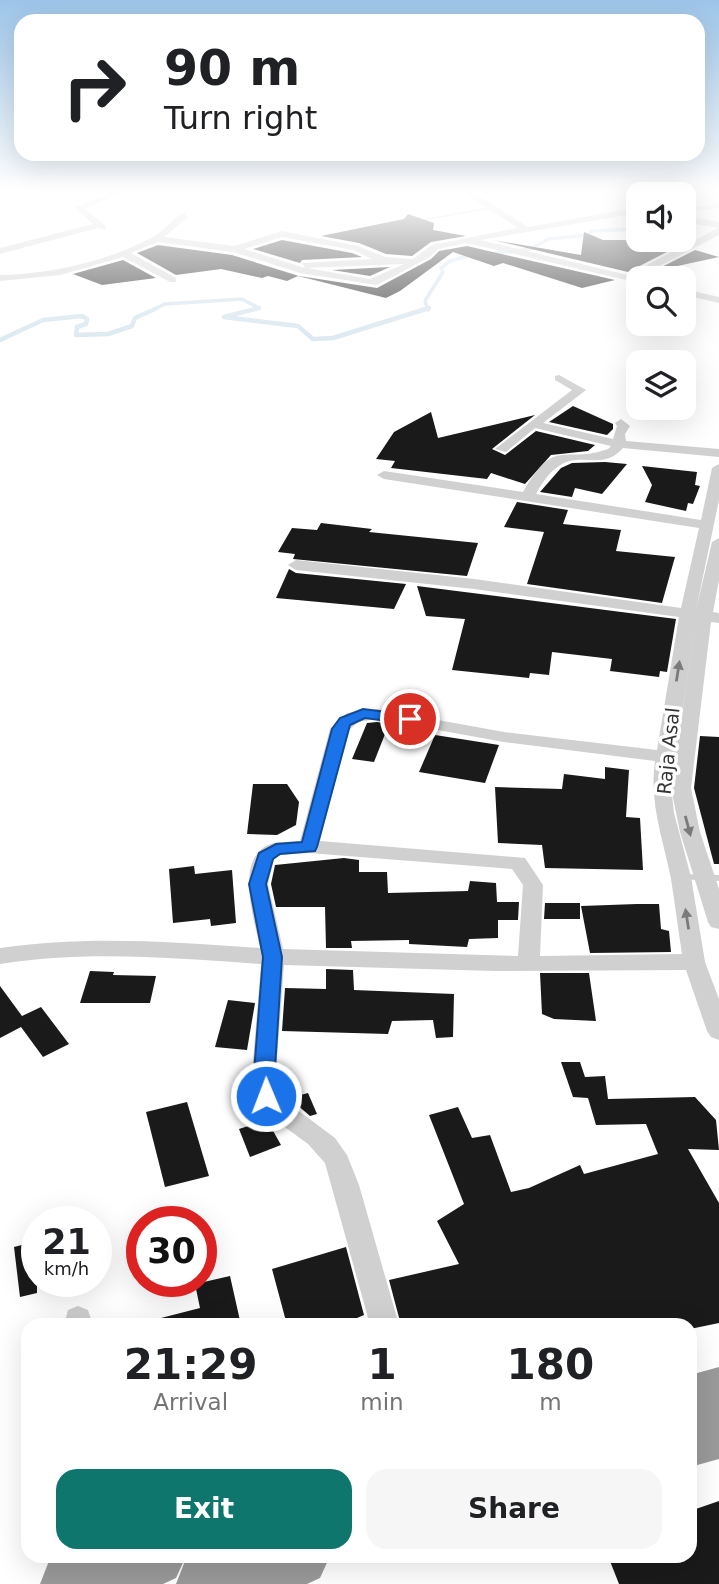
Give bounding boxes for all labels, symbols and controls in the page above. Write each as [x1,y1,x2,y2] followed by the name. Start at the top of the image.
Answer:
[164,40,300,97] text: 90 m
[49,42,140,133] icon: right
[164,99,317,137] text: Turn right
[626,182,696,420] map controls
[626,182,696,252] button: sound
[626,266,696,336] button: search
[626,350,696,420] button: layers
[673,660,684,682] one-way arrow
[380,689,440,749] pin
[391,700,429,738] icon: arrive
[653,706,683,796] street label: Raja Asal
[684,816,694,837] one-way arrow
[682,908,693,930] one-way arrow
[229,1059,303,1133] position arrow
[126,1206,217,1297] speed limit sign: 30
[42,1222,91,1262] text: 21
[44,1258,89,1279] text: km/h
[124,1340,258,1389] text: 21:29
[367,1340,397,1389] text: 1
[507,1340,594,1389] text: 180
[153,1389,228,1415] text: Arrival
[360,1389,404,1415] text: min
[539,1389,562,1415] text: m
[56,1469,352,1549] button: Exit
[366,1469,662,1549] button: Share

